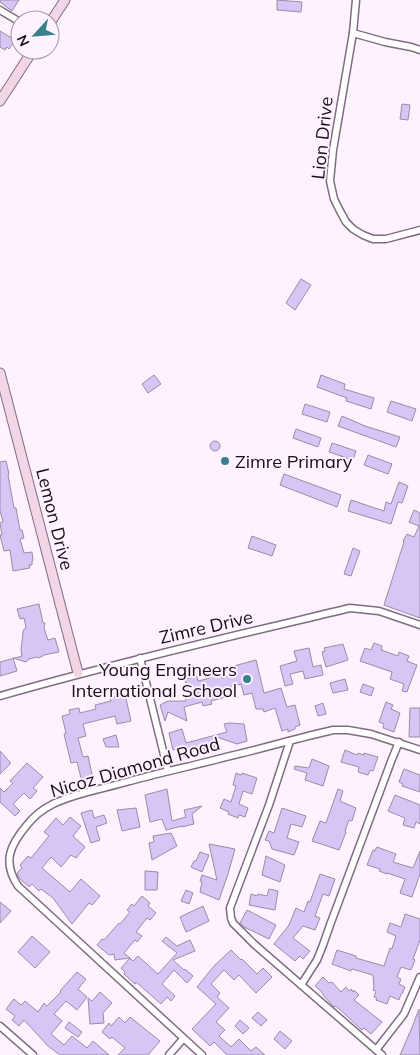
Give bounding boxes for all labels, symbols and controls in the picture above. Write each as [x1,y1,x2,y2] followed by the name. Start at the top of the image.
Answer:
[10,10,60,60] north arrow
[13,32,34,49] text: N
[306,95,338,181] street label: Lion Drive
[235,450,353,473] place label: Zimre Primary
[219,455,231,467] marker: Zimre Primary
[31,466,79,572] street label: Lemon Drive
[157,605,255,649] street label: Zimre Drive
[71,658,237,702] place label: Young Engineers International School
[241,673,253,685] marker: Young Engineers International School
[48,732,222,802] street label: Nicoz Diamond Road

